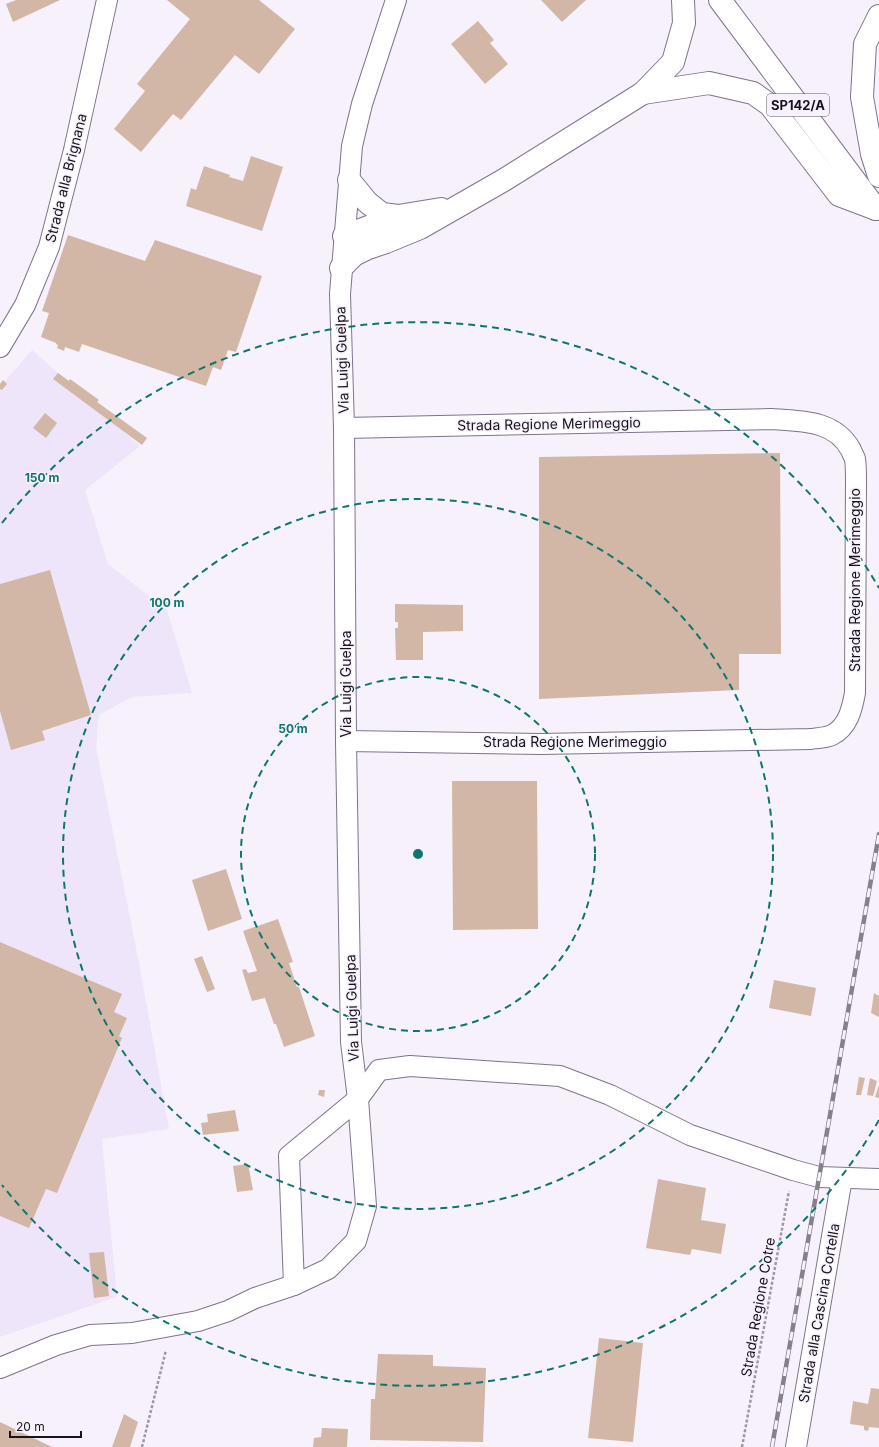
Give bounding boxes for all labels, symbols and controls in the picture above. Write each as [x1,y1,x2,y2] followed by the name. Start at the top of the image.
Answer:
[767,94,829,116] road number: SP142/A
[41,112,90,244] street label: Strada alla Brignana
[331,306,352,414] street label: Via Luigi Guelpa
[457,413,641,434] street label: Strada Regione Merimeggio
[25,470,59,485] text: 150 m
[846,488,863,672] street label: Strada Regione Merimeggio
[149,595,185,610] text: 100 m
[337,630,354,738] street label: Via Luigi Guelpa
[278,721,308,736] text: 50 m
[483,733,667,750] street label: Strada Regione Merimeggio
[411,847,425,861] centre of rings
[341,954,362,1062] street label: Via Luigi Guelpa
[794,1222,843,1404] street label: Strada alla Cascina Cortella
[737,1236,778,1378] street label: Strada Regione Cotre
[10,1413,81,1439] scale bar
[16,1419,45,1434] text: 20 m

